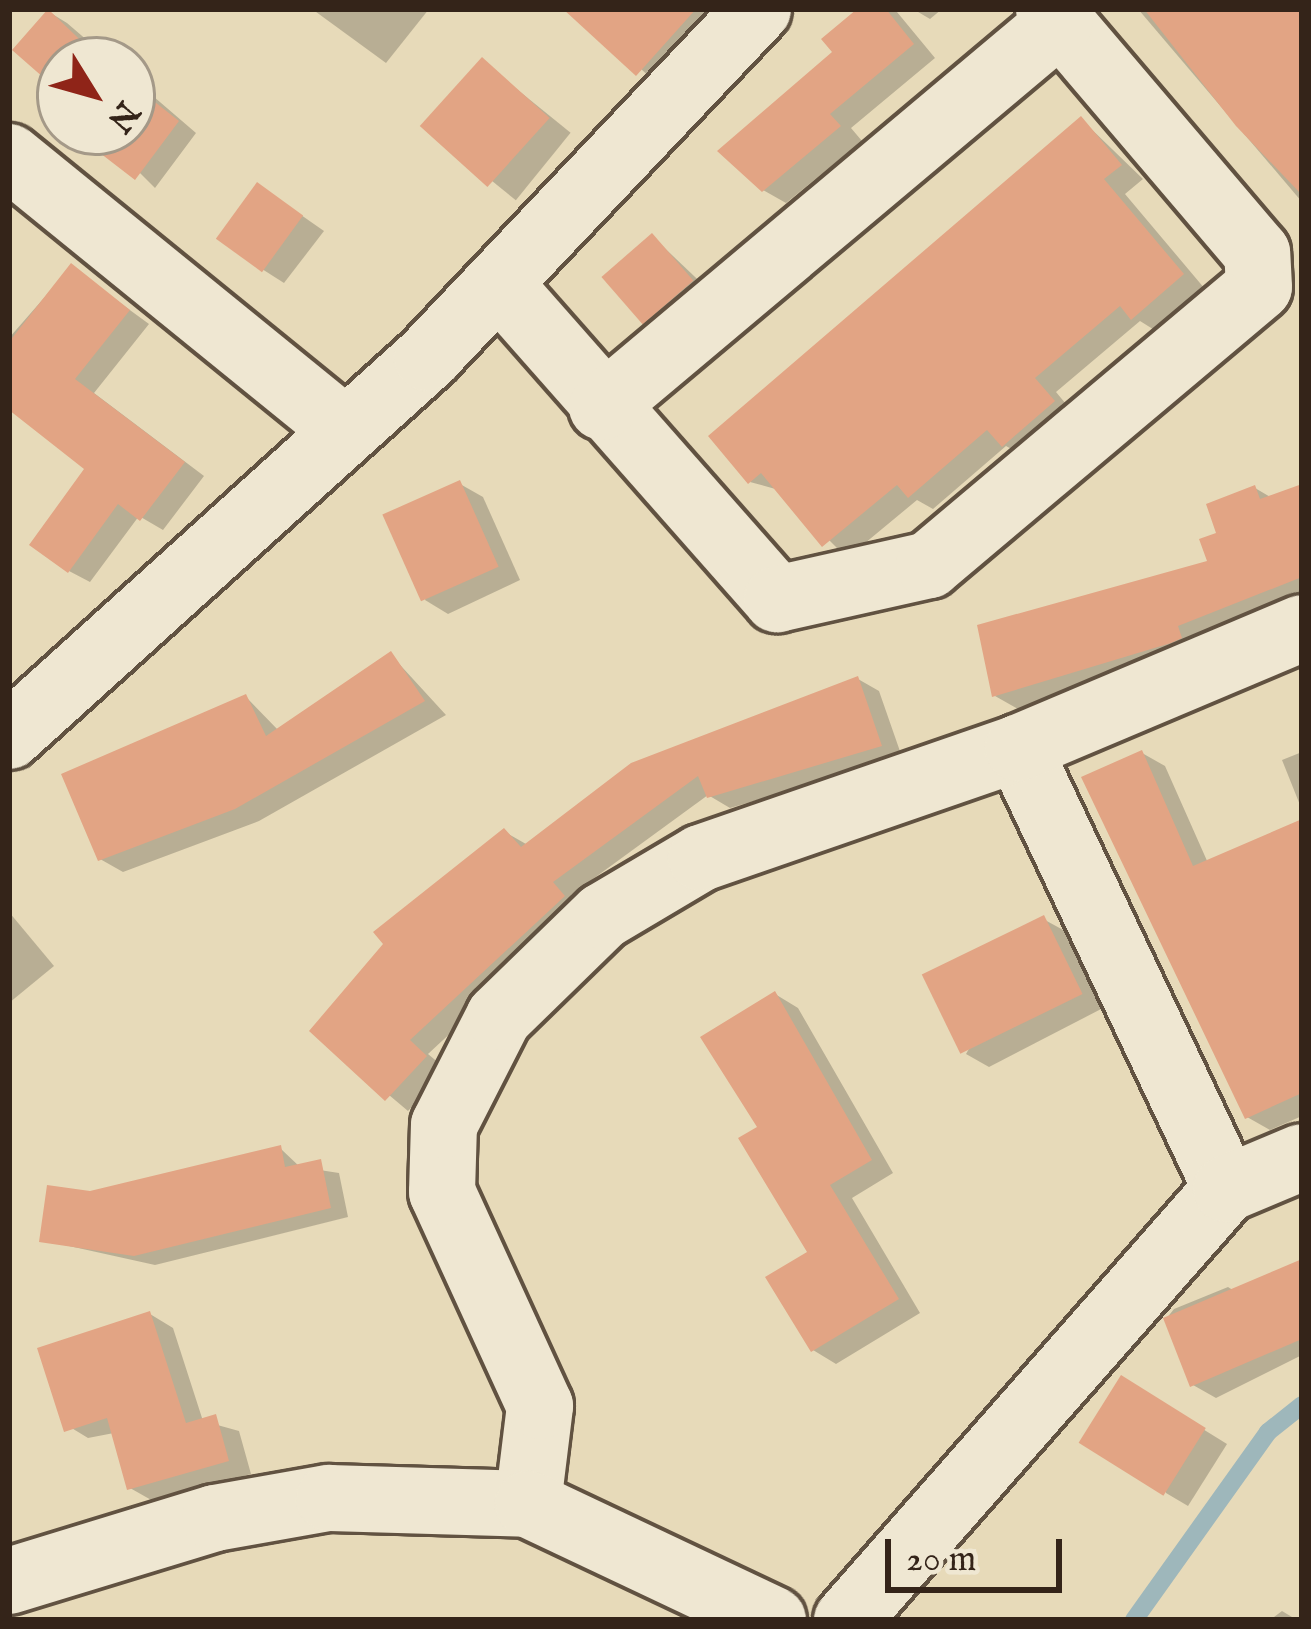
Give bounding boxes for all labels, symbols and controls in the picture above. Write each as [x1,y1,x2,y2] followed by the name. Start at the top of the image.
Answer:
[36,36,156,156] north arrow
[97,92,148,140] text: N
[891,1515,1068,1589] scale bar
[906,1537,976,1583] text: 20 m

